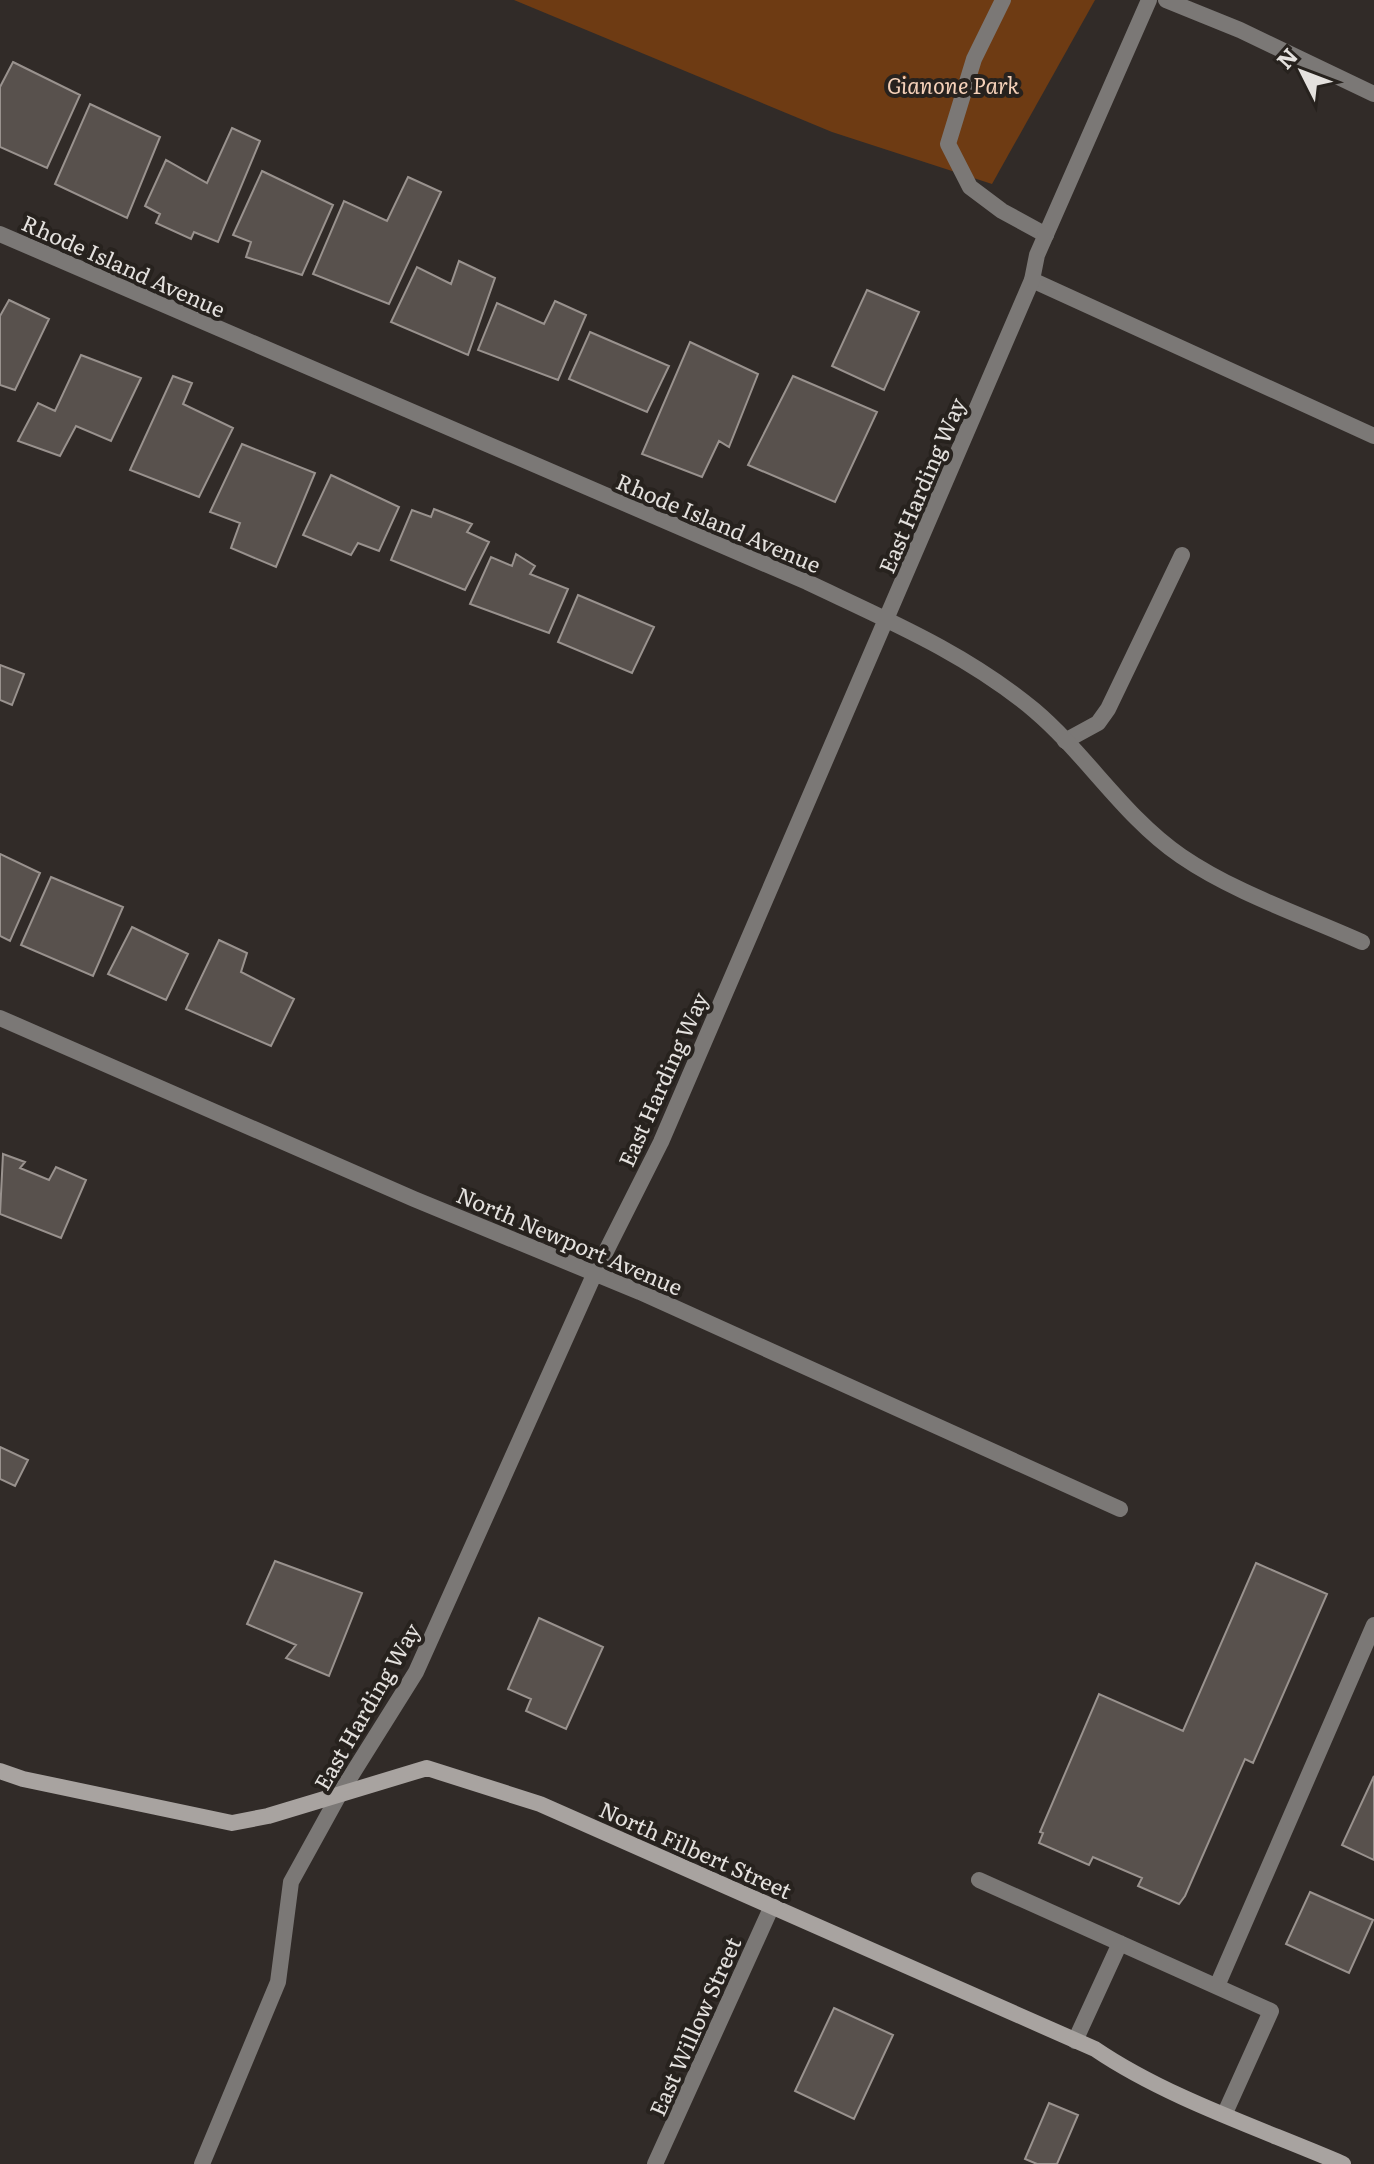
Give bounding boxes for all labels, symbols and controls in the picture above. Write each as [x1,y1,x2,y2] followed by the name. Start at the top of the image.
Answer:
[1262,32,1342,112] north arrow
[1268,40,1304,76] text: N
[887,68,1019,101] park label: Gianone Park
[17,205,231,325] street label: Rhode Island Avenue
[869,392,973,578] street label: East Harding Way
[611,464,827,580] street label: Rhode Island Avenue
[609,986,715,1172] street label: East Harding Way
[452,1177,688,1303] street label: North Newport Avenue
[305,1616,427,1796] street label: East Harding Way
[595,1792,798,1906] street label: North Filbert Street
[640,1931,748,2121] street label: East Willow Street

